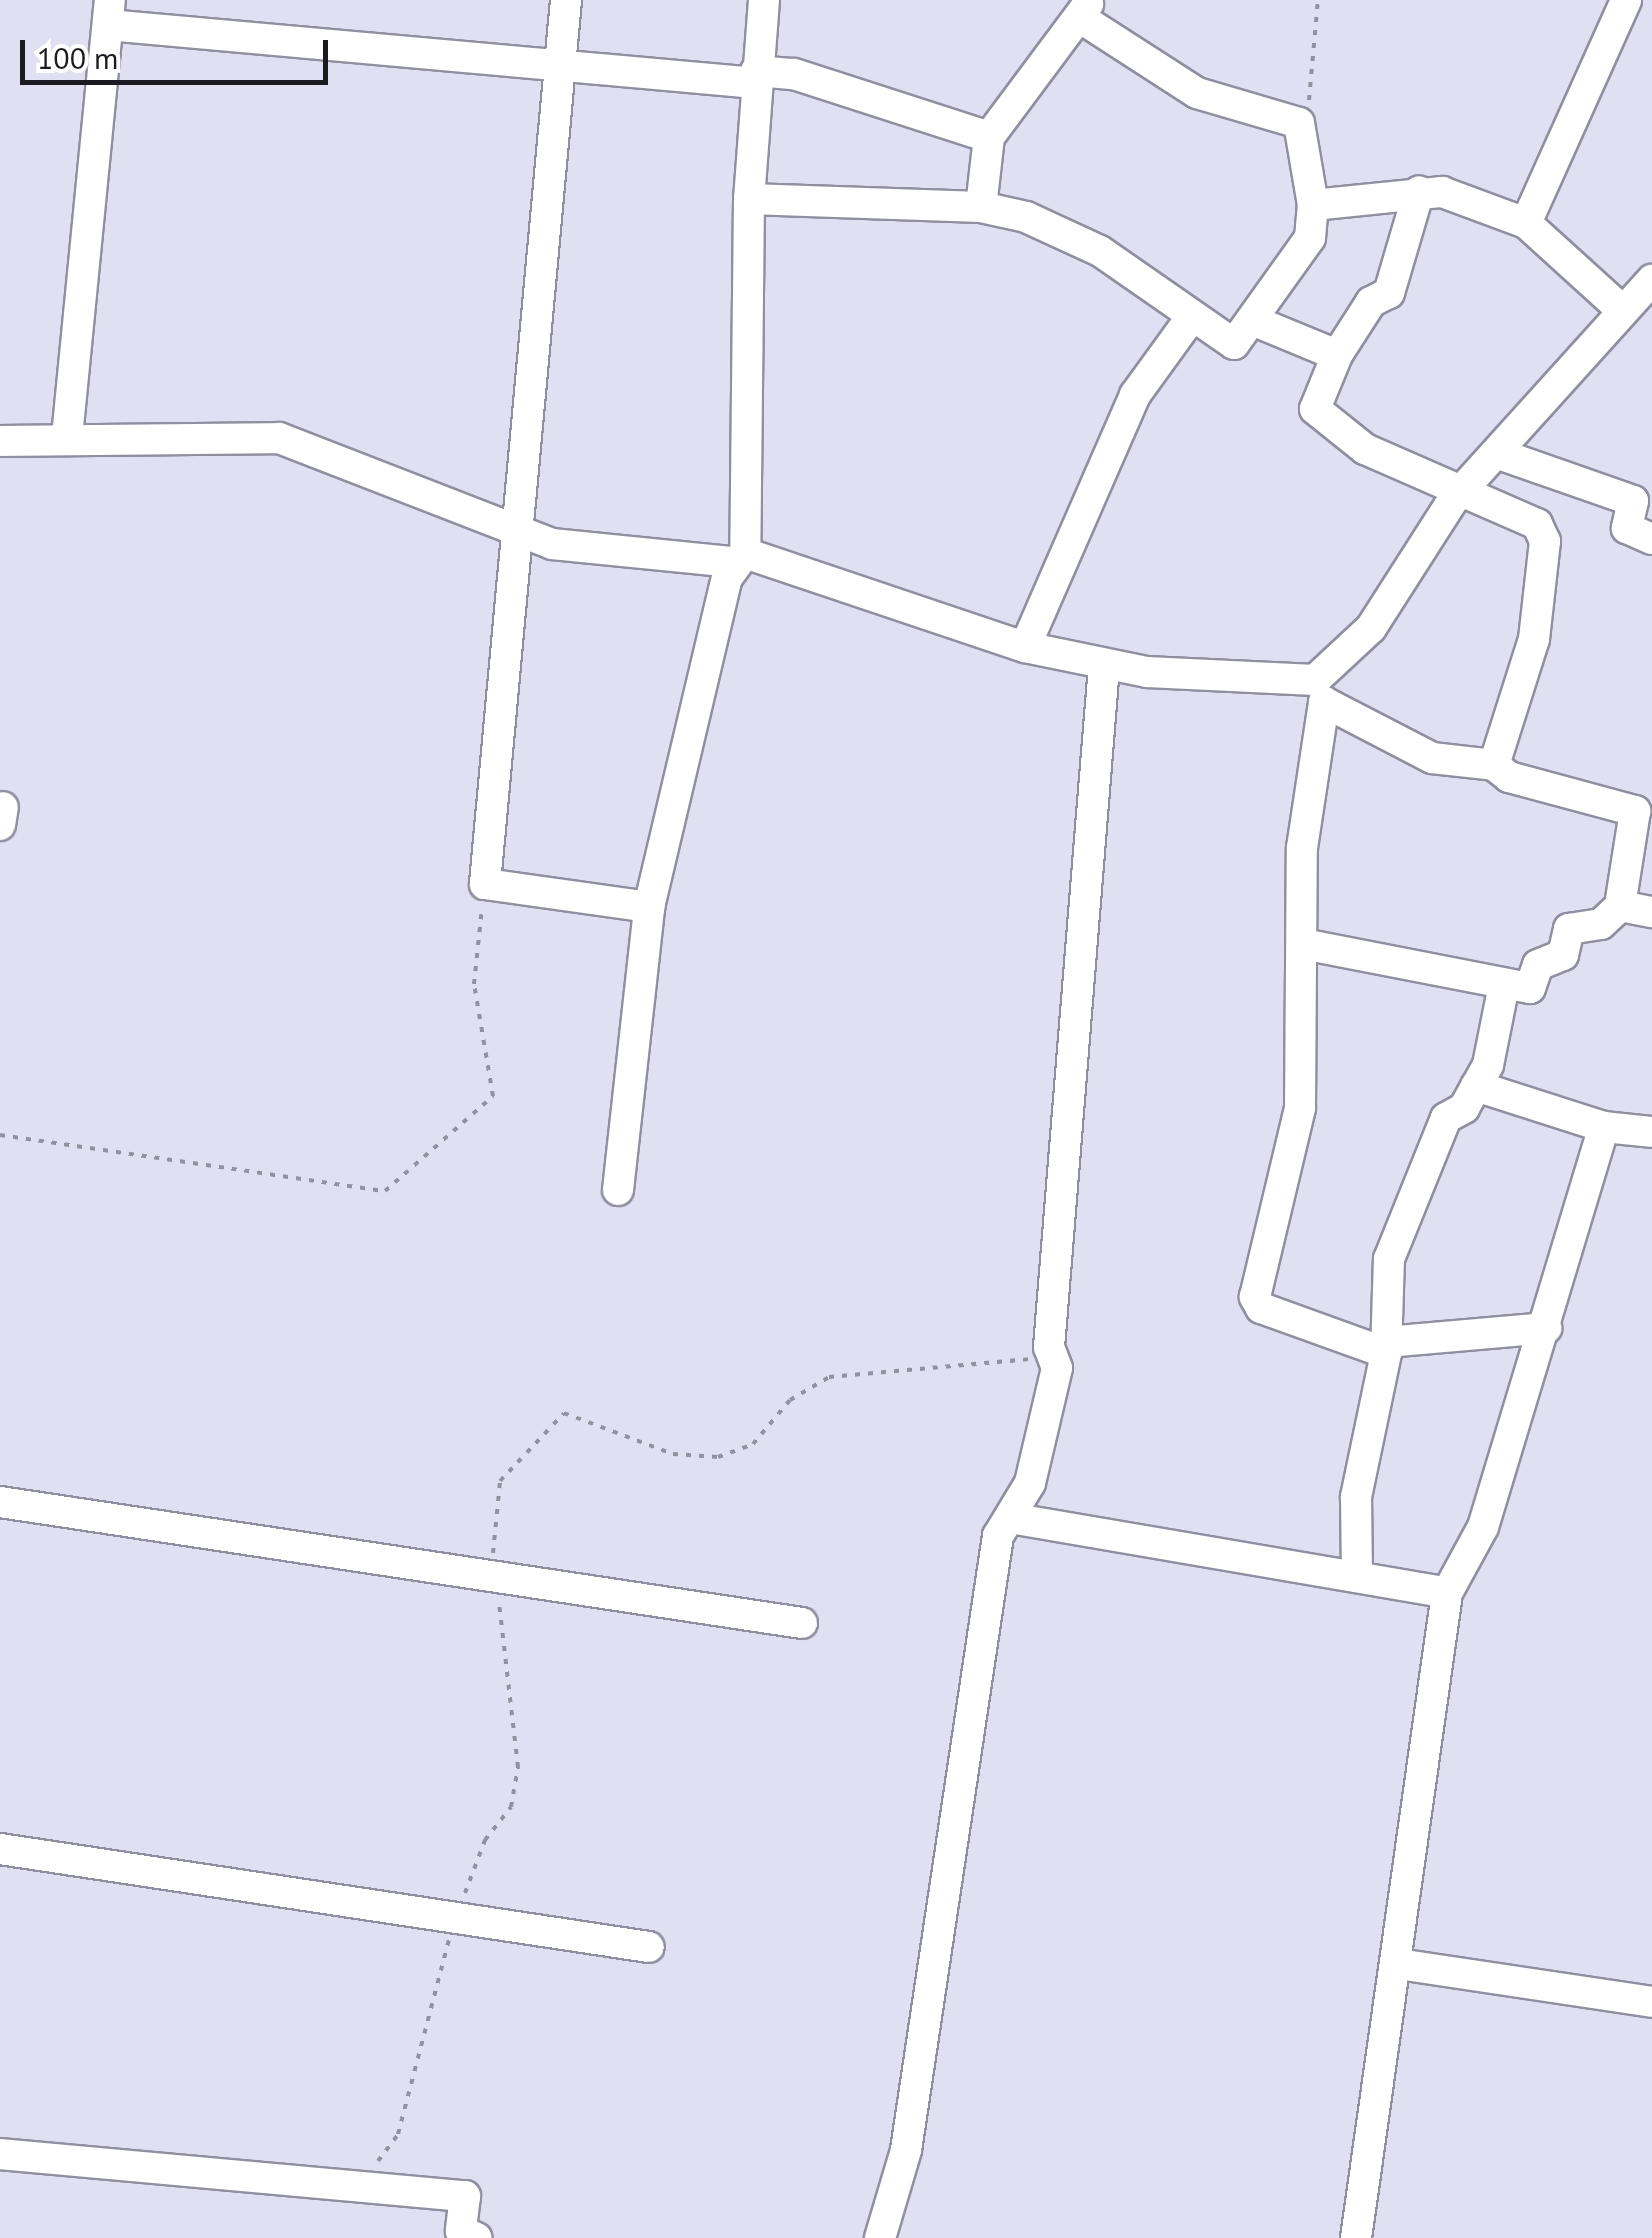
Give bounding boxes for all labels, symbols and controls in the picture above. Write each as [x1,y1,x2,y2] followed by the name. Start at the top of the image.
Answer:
[25,20,332,82] scale bar
[37,38,118,77] text: 100 m

